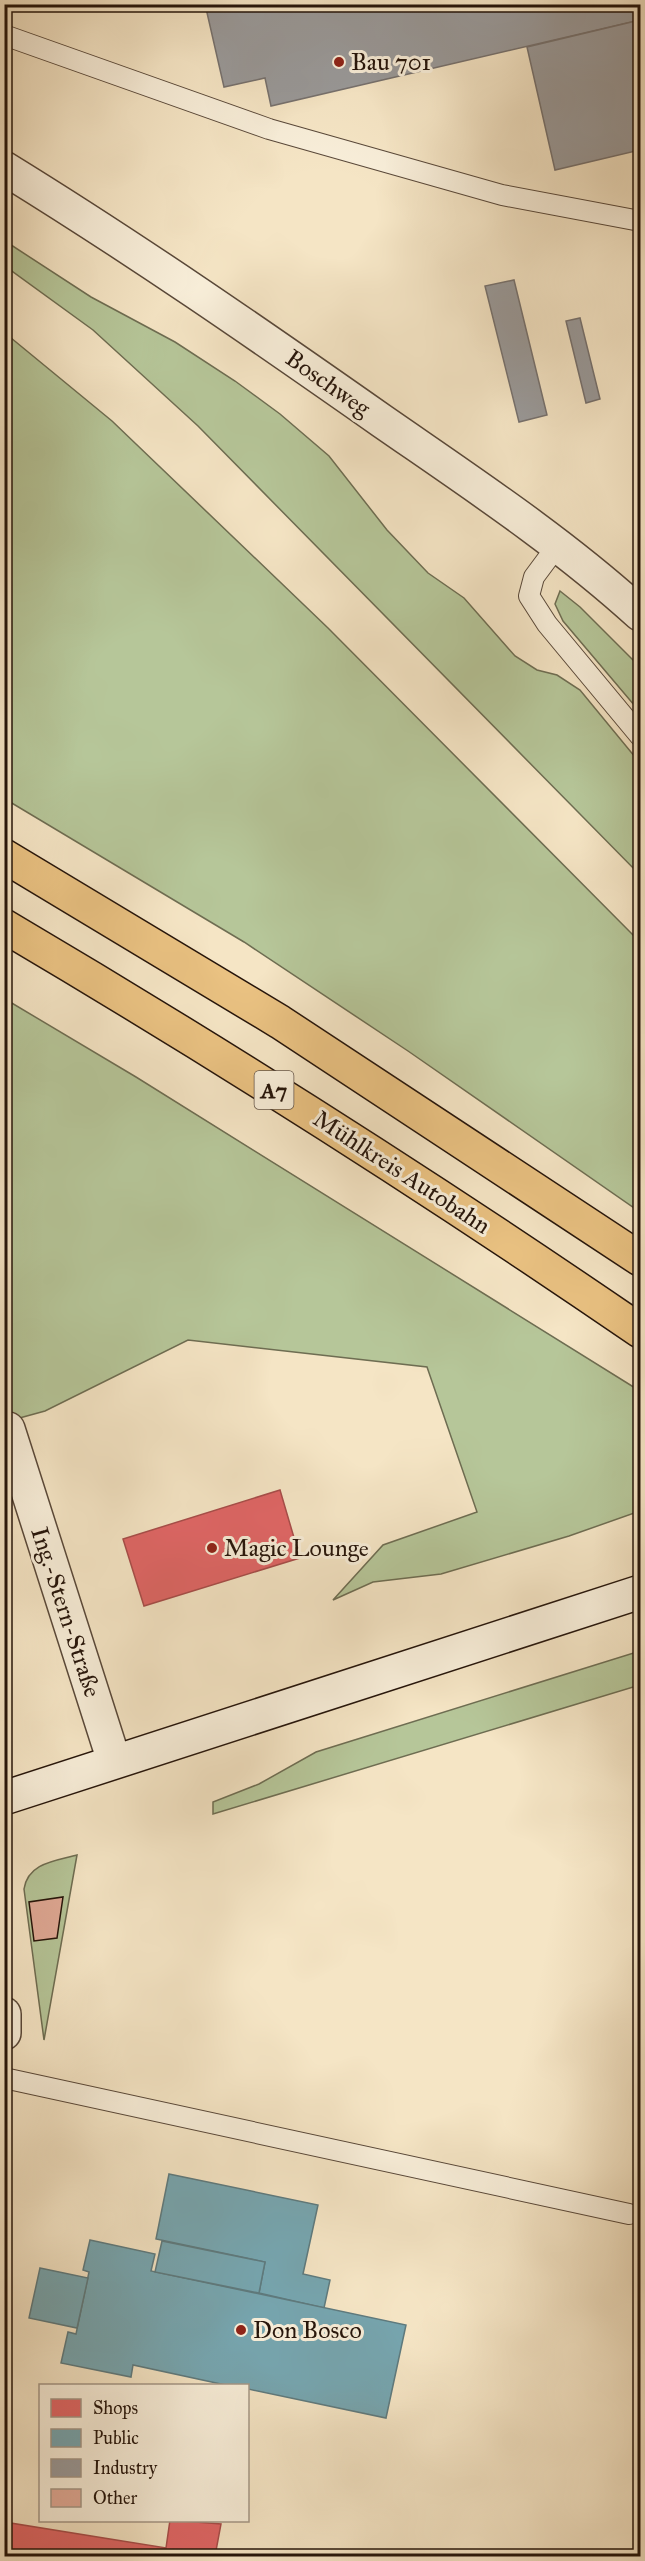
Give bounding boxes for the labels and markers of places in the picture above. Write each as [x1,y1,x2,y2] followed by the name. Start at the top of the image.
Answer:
[351,47,431,77] place label: Bau 701
[332,55,346,69] marker: Bau 701
[224,1533,369,1563] place label: Magic Lounge
[205,1541,219,1555] marker: Magic Lounge
[253,2315,362,2345] place label: Don Bosco
[234,2323,248,2337] marker: Don Bosco

